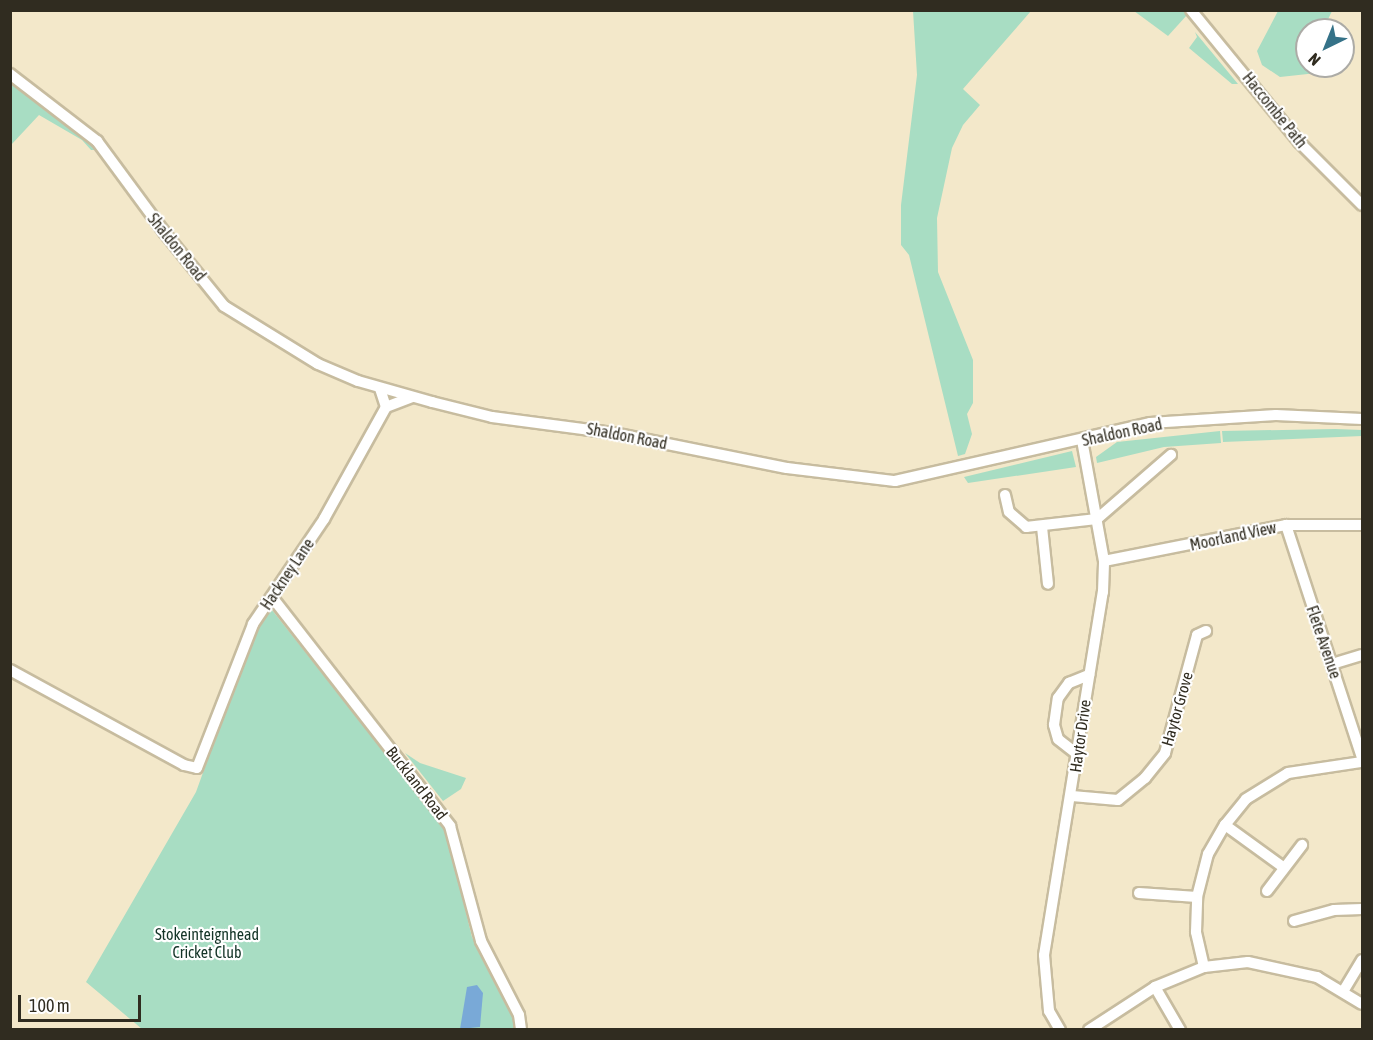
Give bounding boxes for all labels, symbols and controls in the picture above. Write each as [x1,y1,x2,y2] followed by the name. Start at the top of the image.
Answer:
[1295,18,1355,78] north arrow
[1304,50,1324,70] text: N
[1239,68,1311,152] street label: Haccombe Path
[144,209,210,285] street label: Shaldon Road
[1080,414,1164,450] street label: Shaldon Road
[585,419,669,453] street label: Shaldon Road
[1188,517,1278,555] street label: Moorland View
[256,535,318,613] street label: Hackney Lane
[1303,603,1345,681] street label: Flete Avenue
[1157,670,1197,748] street label: Haytor Grove
[1065,698,1095,774] street label: Haytor Drive
[382,742,452,824] street label: Buckland Road
[155,924,259,962] park label: Stokeinteignhead Cricket Club
[21,983,144,1021] scale bar
[29,995,70,1016] text: 100 m

